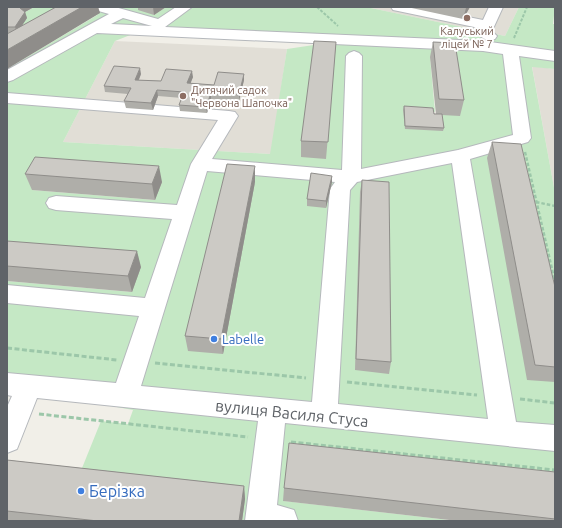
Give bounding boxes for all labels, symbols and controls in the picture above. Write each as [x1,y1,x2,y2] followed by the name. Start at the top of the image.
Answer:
[462,13,472,23] marker: Калуський ліцей № 7
[440,25,494,50] place label: Калуський ліцей № 7
[191,84,292,109] place label: Дитячий садок "Червона Шапочка"
[178,91,188,101] marker: Дитячий садок "Червона Шапочка"
[222,332,264,346] place label: Labelle
[209,334,219,344] marker: Labelle
[215,396,369,430] street label: вулиця Василя Стуса
[89,482,145,500] place label: Берізка
[76,486,86,496] marker: Берізка

